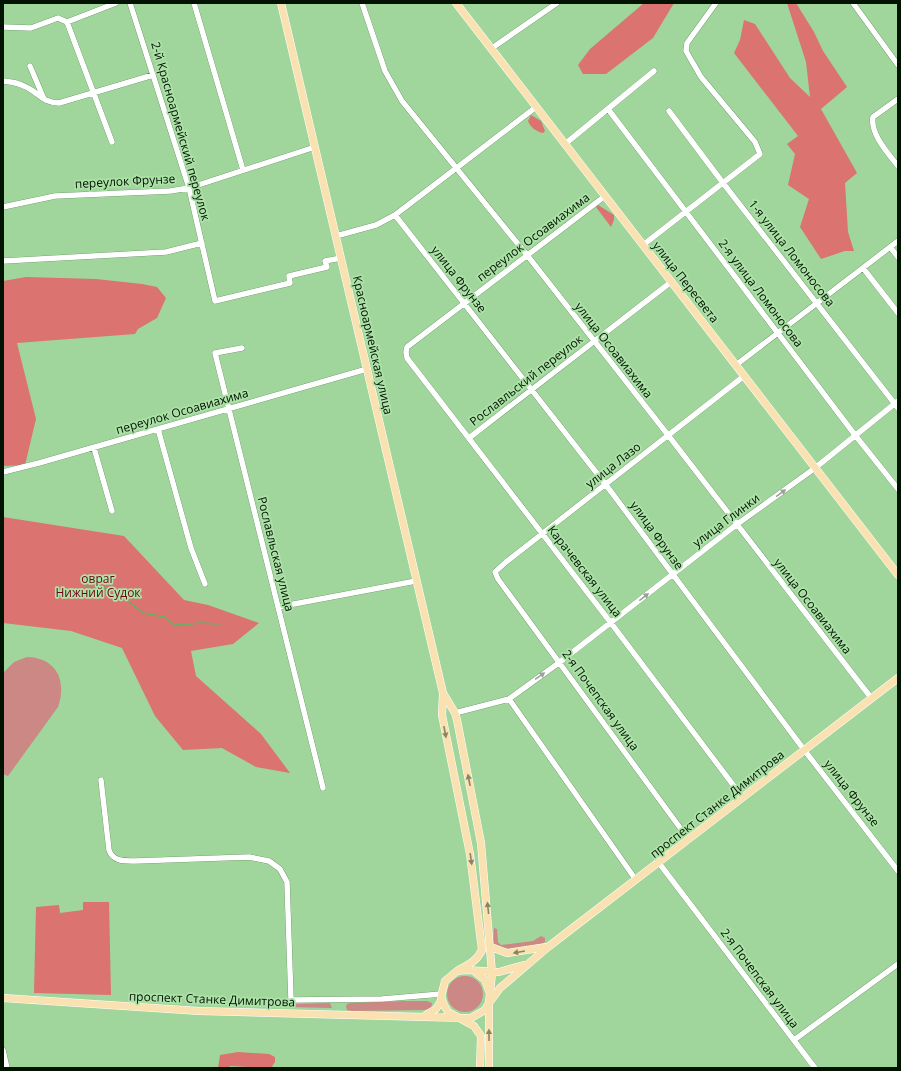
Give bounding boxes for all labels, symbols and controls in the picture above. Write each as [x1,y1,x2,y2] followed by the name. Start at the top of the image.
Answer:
[147,40,215,223] street label: 2-й Красноармейский переулок
[74,170,176,192] street label: переулок Фрунзе
[473,189,593,285] street label: переулок Осоавиахима
[745,196,839,310] street label: 1-я улица Ломоносова
[715,235,807,351] street label: 2-я улица Ломоносова
[649,238,723,326] street label: улица Пересвета
[427,242,491,316] street label: улица Фрунзе
[349,274,397,416] street label: Красноармейская улица
[571,299,657,401] street label: улица Осоавиахима
[466,330,587,430] street label: Рославльский переулок
[114,384,250,438] street label: переулок Осоавиахима
[582,438,644,492] street label: улица Лазо
[689,489,763,551] street label: улица Глинки
[775,489,786,497] one-way arrow
[254,495,298,613] street label: Рославльская улица
[626,497,688,573] street label: улица Фрунзе
[544,522,626,620] street label: Карачевская улица
[770,555,856,657] street label: улица Осоавиахима
[55,570,141,601] park label: овраг Нижний Судок
[638,593,649,601] one-way arrow
[559,646,643,754] street label: 2-я Почепская улица
[535,672,545,680] one-way arrow
[442,726,448,738] one-way arrow
[646,746,788,862] street label: проспект Станке Димитрова
[820,756,884,830] street label: улица Фрунзе
[465,773,471,786] one-way arrow
[468,853,474,865] one-way arrow
[484,902,491,914] one-way arrow
[717,925,803,1031] street label: 2-я Почепская улица
[513,949,525,955] one-way arrow
[129,988,295,1010] street label: проспект Станке Димитрова
[486,1028,492,1041] one-way arrow

